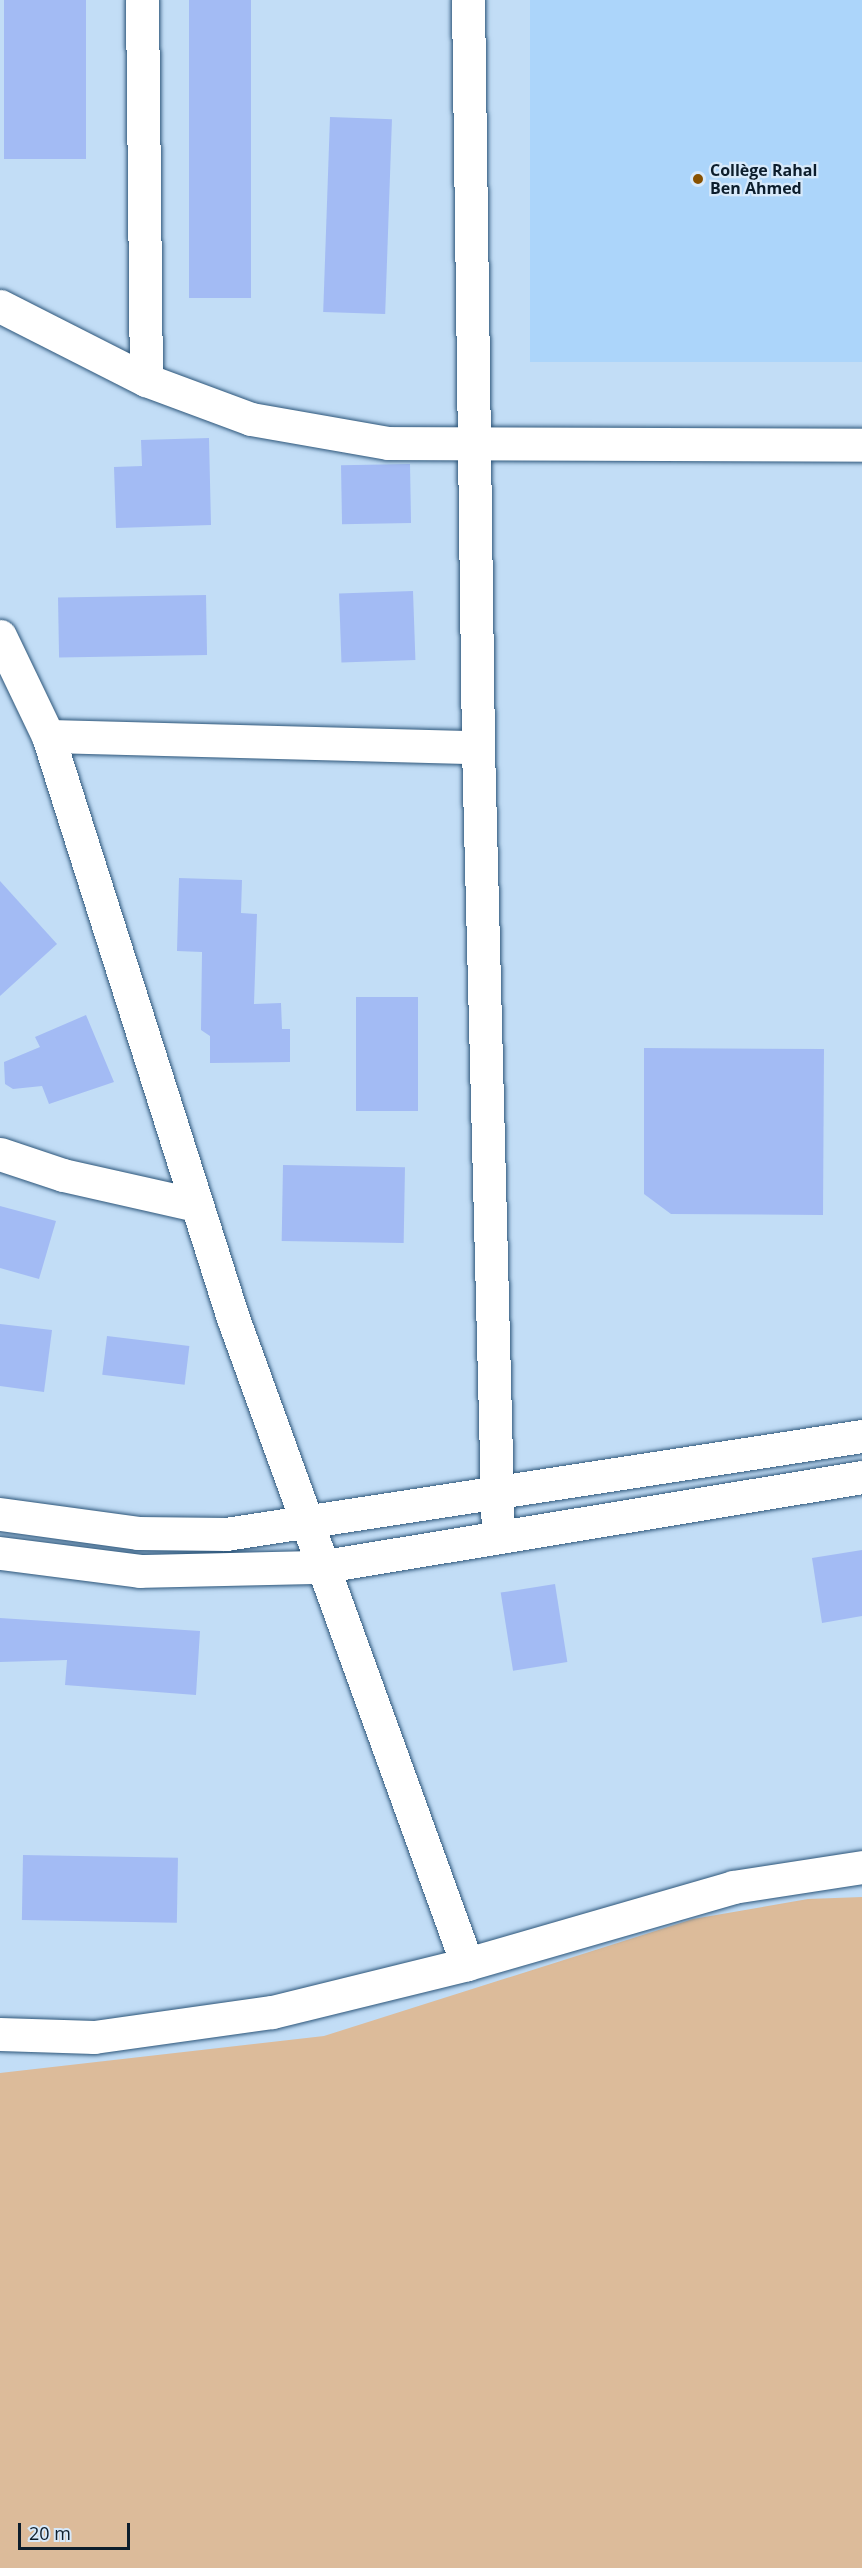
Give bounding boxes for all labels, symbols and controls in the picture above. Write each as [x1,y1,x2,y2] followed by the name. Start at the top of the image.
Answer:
[710,160,817,198] place label: Collège Rahal Ben Ahmed
[691,172,705,186] marker: Collège Rahal Ben Ahmed
[21,2511,134,2549] scale bar
[29,2521,71,2545] text: 20 m

